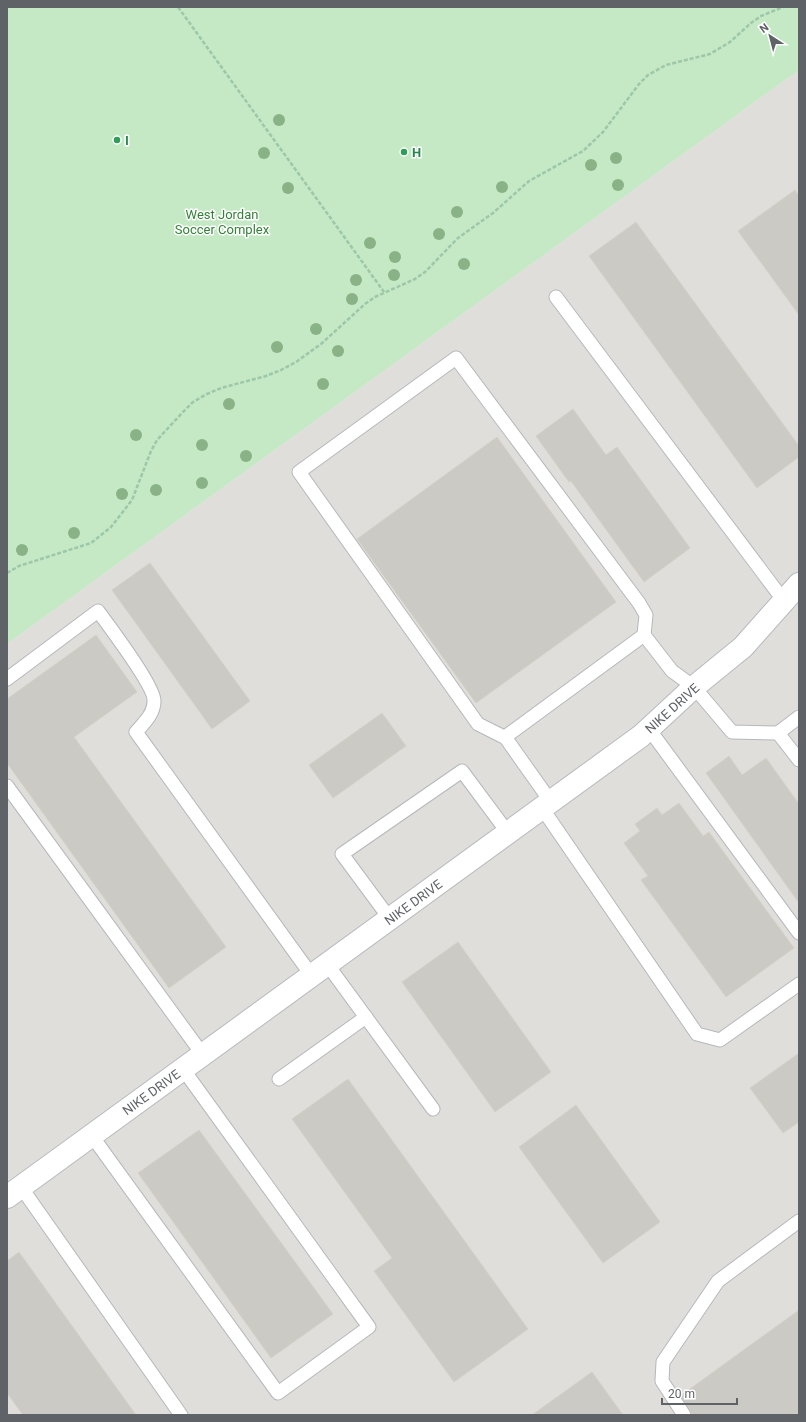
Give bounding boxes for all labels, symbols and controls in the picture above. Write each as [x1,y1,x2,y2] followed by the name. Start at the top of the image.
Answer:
[750,16,790,56] north arrow
[757,21,772,36] text: N
[125,133,129,148] place label: I
[112,135,122,145] marker: I
[412,145,421,160] place label: H
[399,147,409,157] marker: H
[175,207,270,237] park label: West Jordan Soccer Complex
[642,680,702,736] street label: NIKE DRIVE
[382,877,445,928] street label: NIKE DRIVE
[120,1067,183,1118] street label: NIKE DRIVE
[662,1380,737,1406] scale bar
[668,1387,695,1401] text: 20 m

